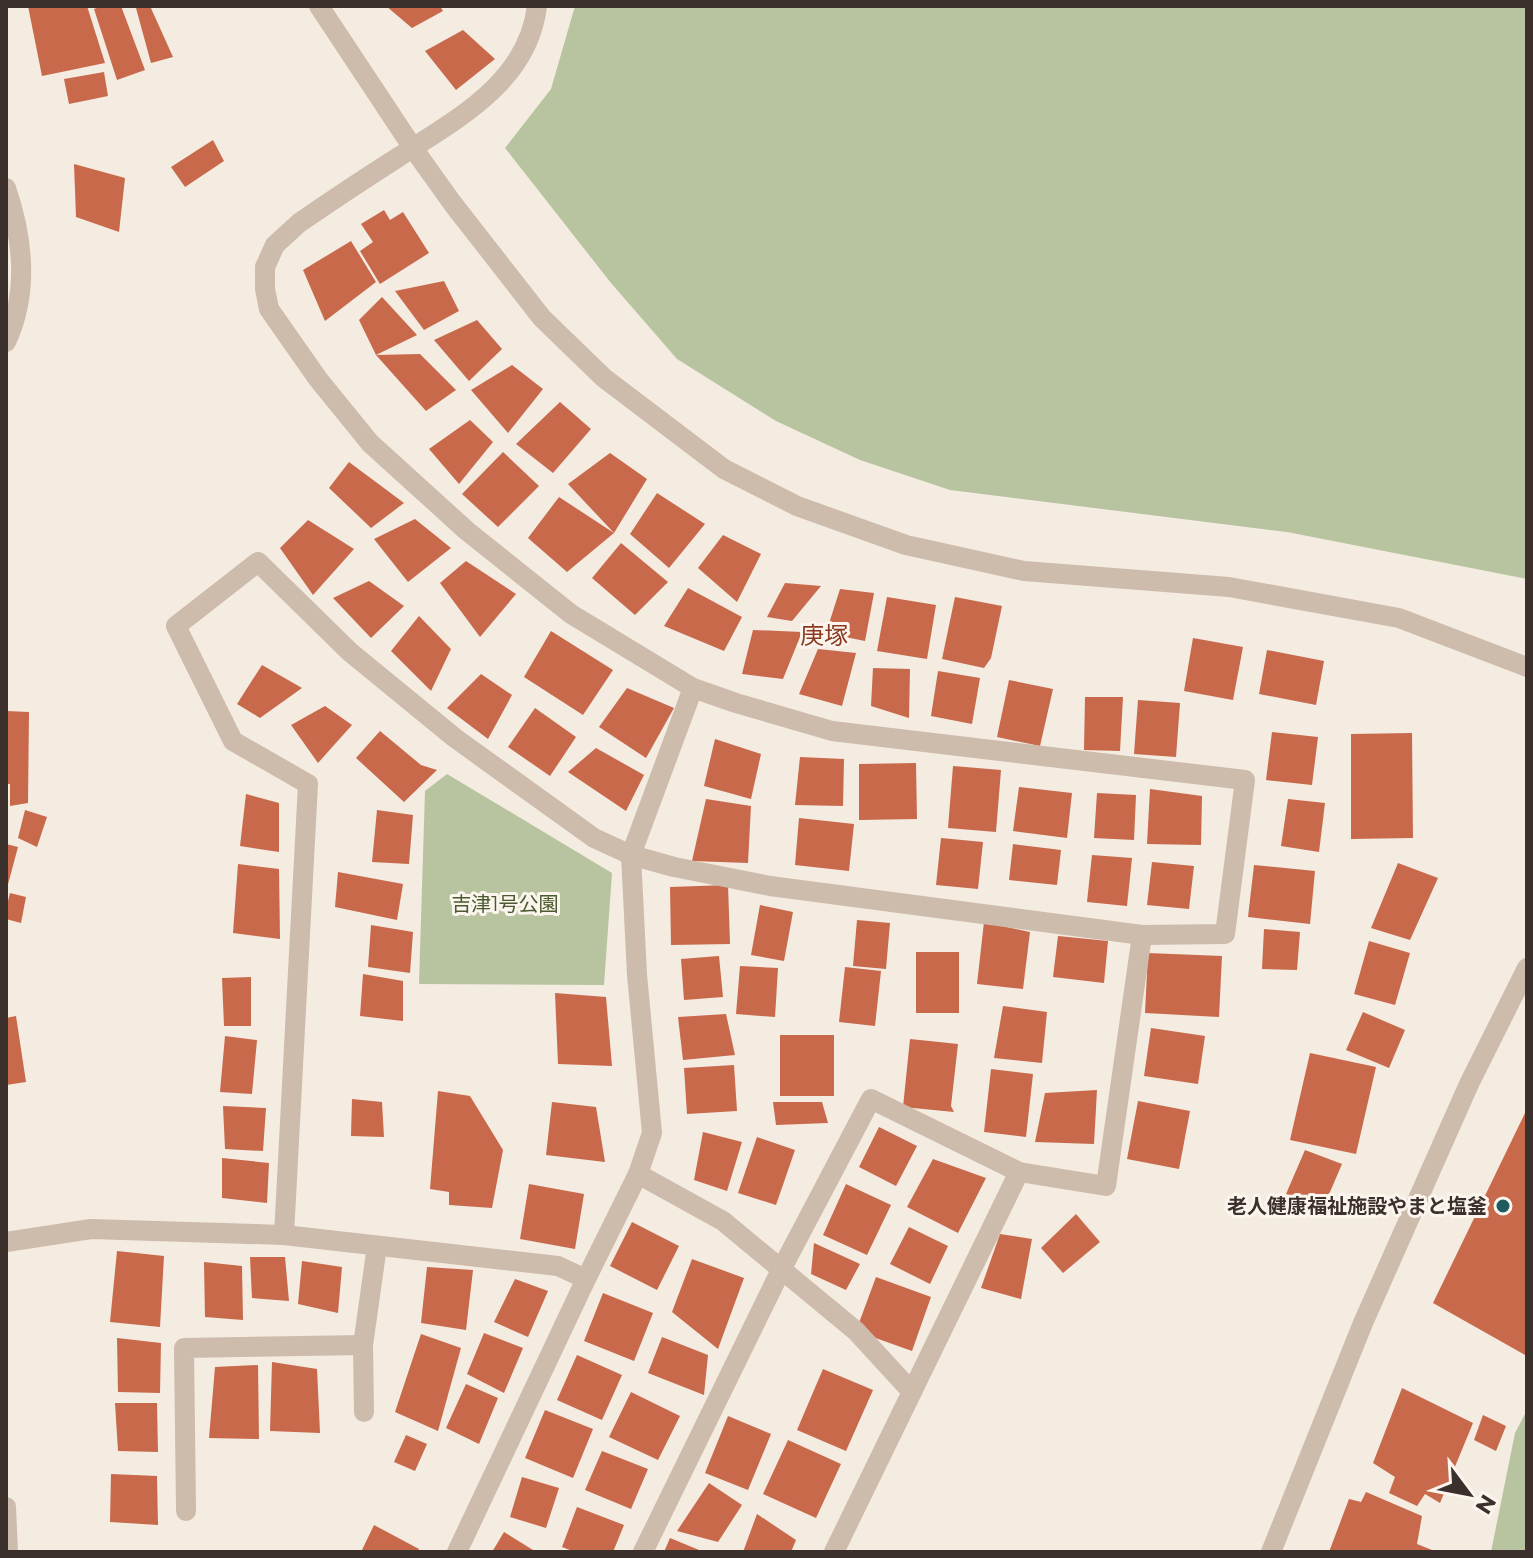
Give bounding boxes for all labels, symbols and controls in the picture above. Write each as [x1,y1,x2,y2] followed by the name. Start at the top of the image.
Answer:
[800,621,848,650] district label: 庚塚
[451,892,559,916] park label: 吉津1号公園
[1227,1194,1487,1218] place label: 老人健康福祉施設やまと塩釜
[1494,1197,1512,1215] marker: 老人健康福祉施設やまと塩釜
[1429,1454,1509,1534] north arrow
[1469,1490,1502,1519] text: N

